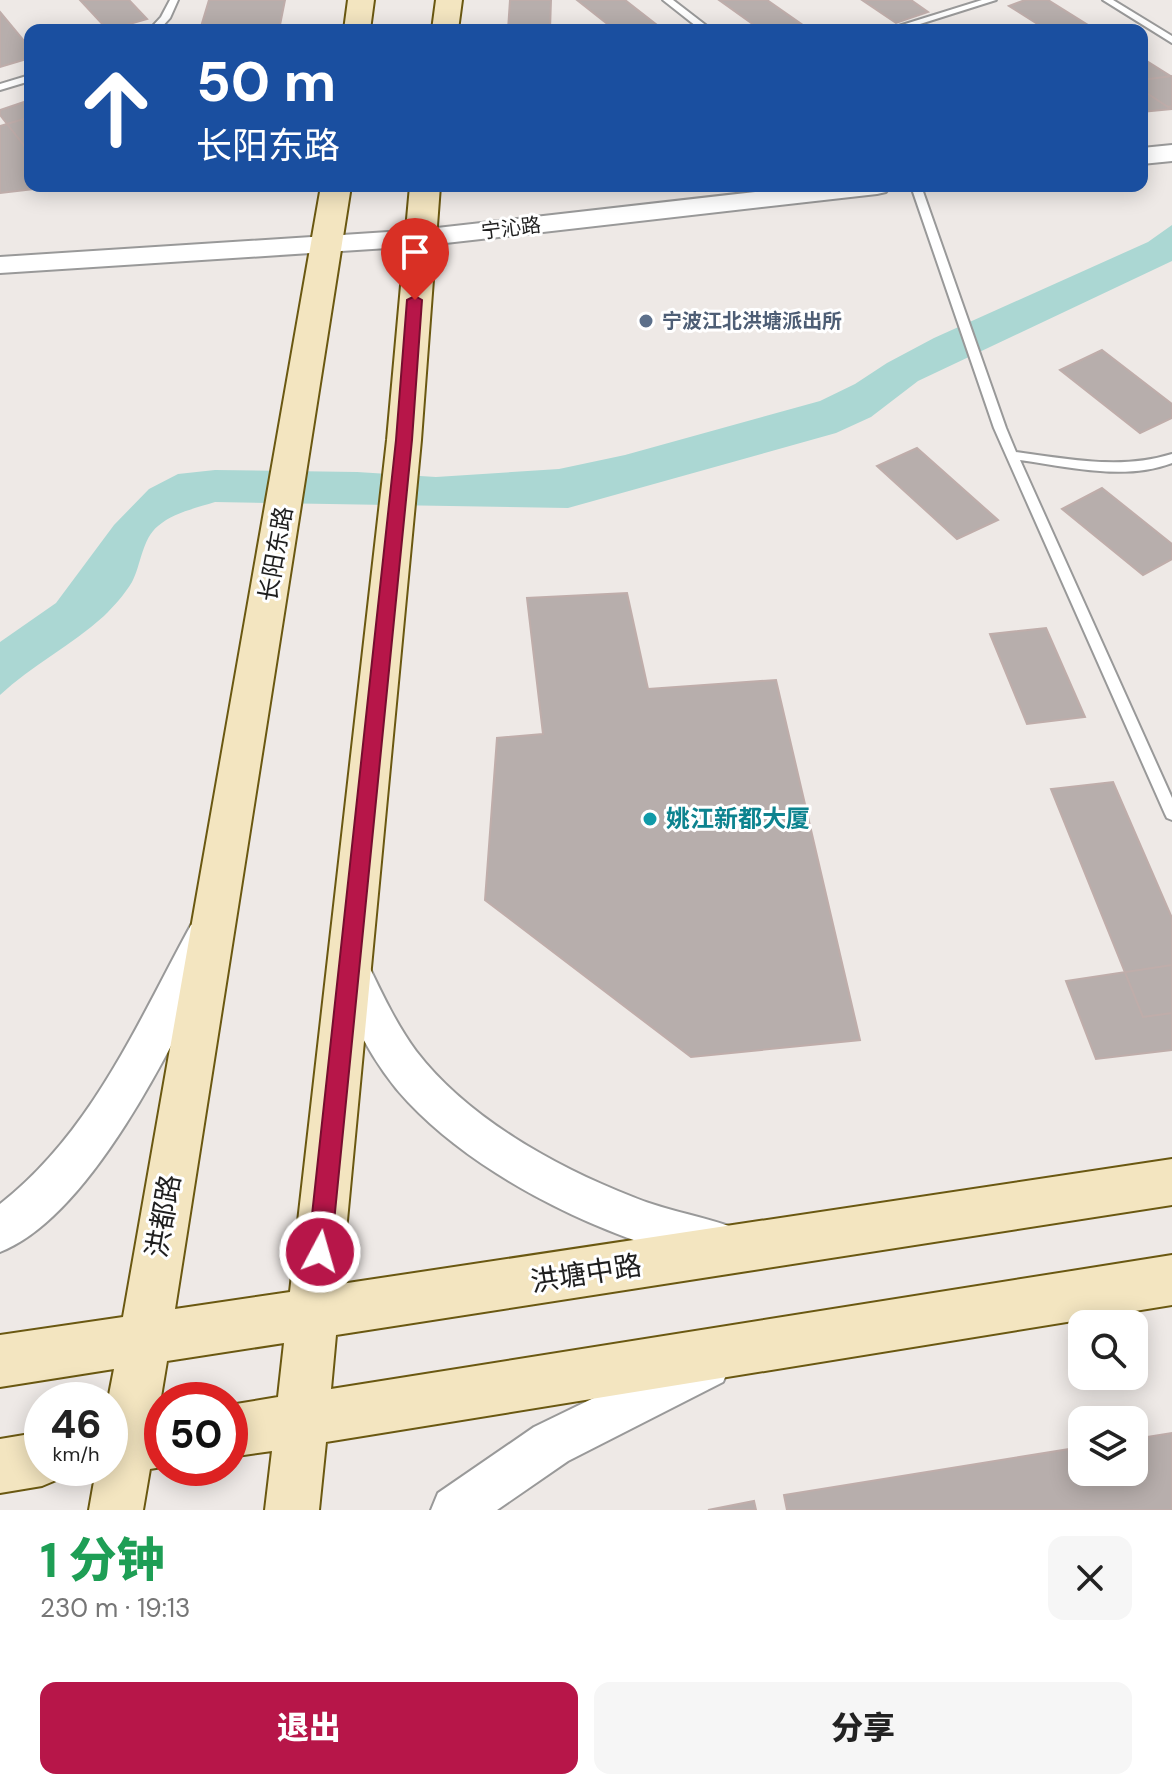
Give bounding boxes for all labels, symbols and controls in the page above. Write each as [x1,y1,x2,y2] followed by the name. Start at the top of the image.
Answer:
[196,45,336,118] text: 50 m
[64,56,168,160] icon: ahead
[196,122,340,169] text: 长阳东路
[480,211,542,245] street label: 宁沁路
[381,218,449,300] pin
[393,230,437,274] icon: arrive
[662,308,842,334] place label: 宁波江北洪塘派出所
[637,312,655,330] marker: 宁波江北洪塘派出所
[252,504,299,604] street label: 长阳东路
[666,803,810,834] place label: 姚江新都大厦
[641,810,659,828] marker: 姚江新都大厦
[138,1172,189,1261] street label: 洪都路
[278,1210,362,1294] position arrow
[528,1246,644,1301] street label: 洪塘中路
[1068,1310,1148,1486] map controls
[1068,1310,1148,1390] button: search
[144,1382,248,1486] speed limit sign: 50
[50,1398,102,1450] text: 46
[1068,1406,1148,1486] button: layers
[52,1441,100,1467] text: km/h
[40,1529,165,1592] text: 1 分钟
[1048,1536,1132,1620] button: close
[40,1591,190,1625] text: 230 m · 19:13
[40,1682,578,1774] button: 退出
[594,1682,1132,1774] button: 分享

